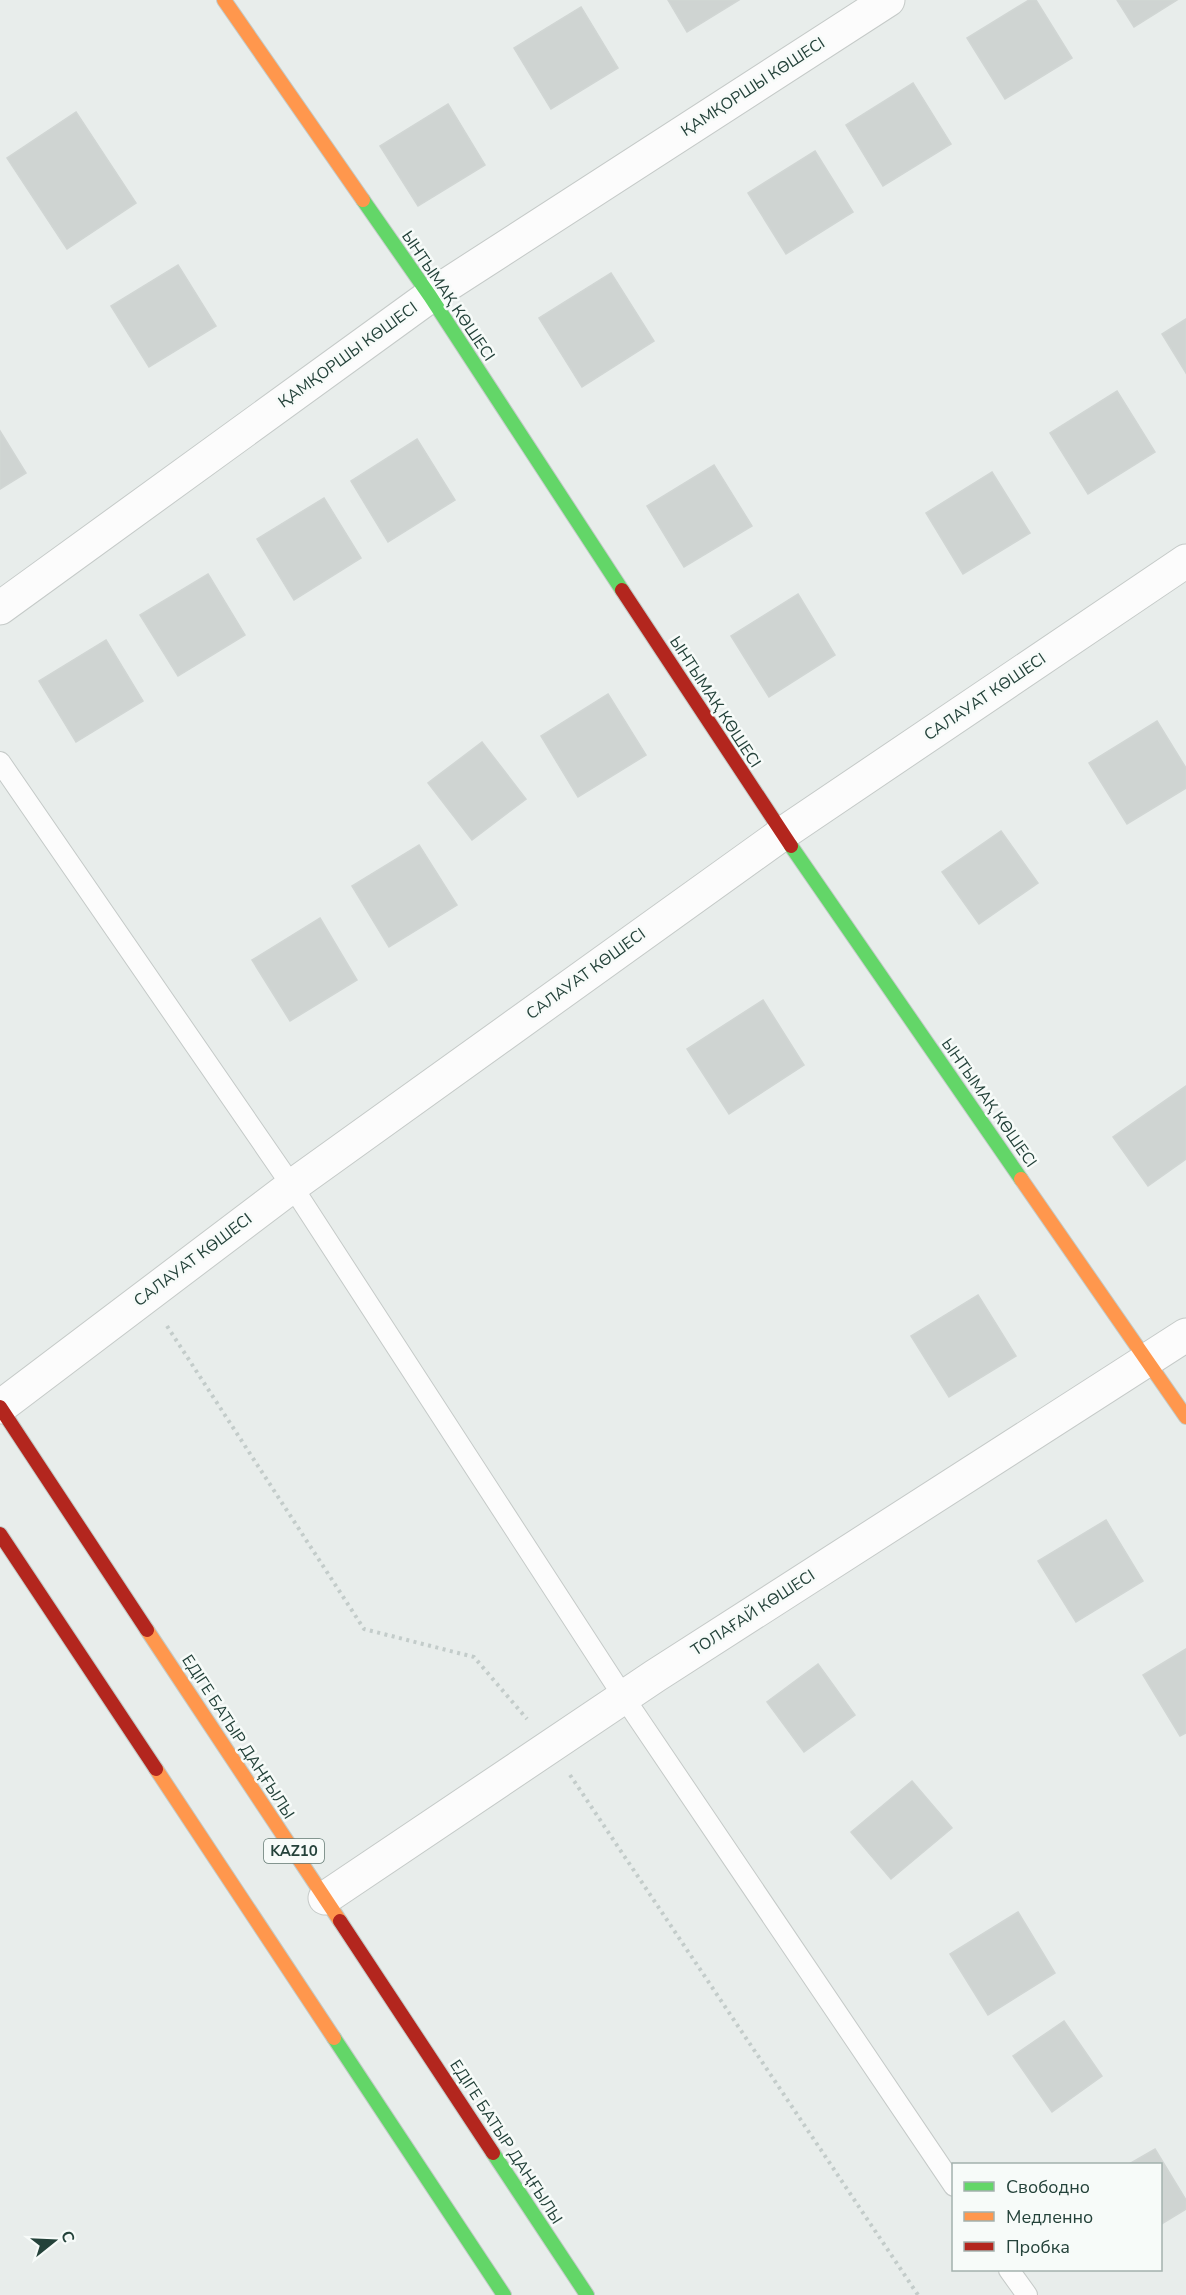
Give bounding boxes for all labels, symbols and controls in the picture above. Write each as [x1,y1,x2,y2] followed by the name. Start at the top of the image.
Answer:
[677,32,829,142] street label: ҚАМҚОРШЫ КӨШЕСІ
[396,227,500,365] street label: ЫНТЫМАҚ КӨШЕСІ
[274,297,422,413] street label: ҚАМҚОРШЫ КӨШЕСІ
[664,632,766,772] street label: ЫНТЫМАҚ КӨШЕСІ
[920,648,1050,746] street label: САЛАУАТ КӨШЕСІ
[522,923,650,1025] street label: САЛАУАТ КӨШЕСІ
[936,1034,1042,1172] street label: ЫНТЫМАҚ КӨШЕСІ
[129,1208,257,1312] street label: САЛАУАТ КӨШЕСІ
[687,1565,819,1661] street label: ТОЛАҒАЙ КӨШЕСІ
[177,1651,299,1823] street label: ЕДІГЕ БАТЫР ДАҢҒЫЛЫ
[264,1839,324,1863] road number: KAZ10
[445,2056,567,2228] street label: ЕДІГЕ БАТЫР ДАҢҒЫЛЫ
[952,2163,1162,2271] legend
[1006,2175,1090,2199] text: Свободно
[1006,2205,1093,2229] text: Медленно
[24,2211,84,2271] north arrow
[55,2228,79,2245] text: С
[1006,2235,1070,2259] text: Пробка

